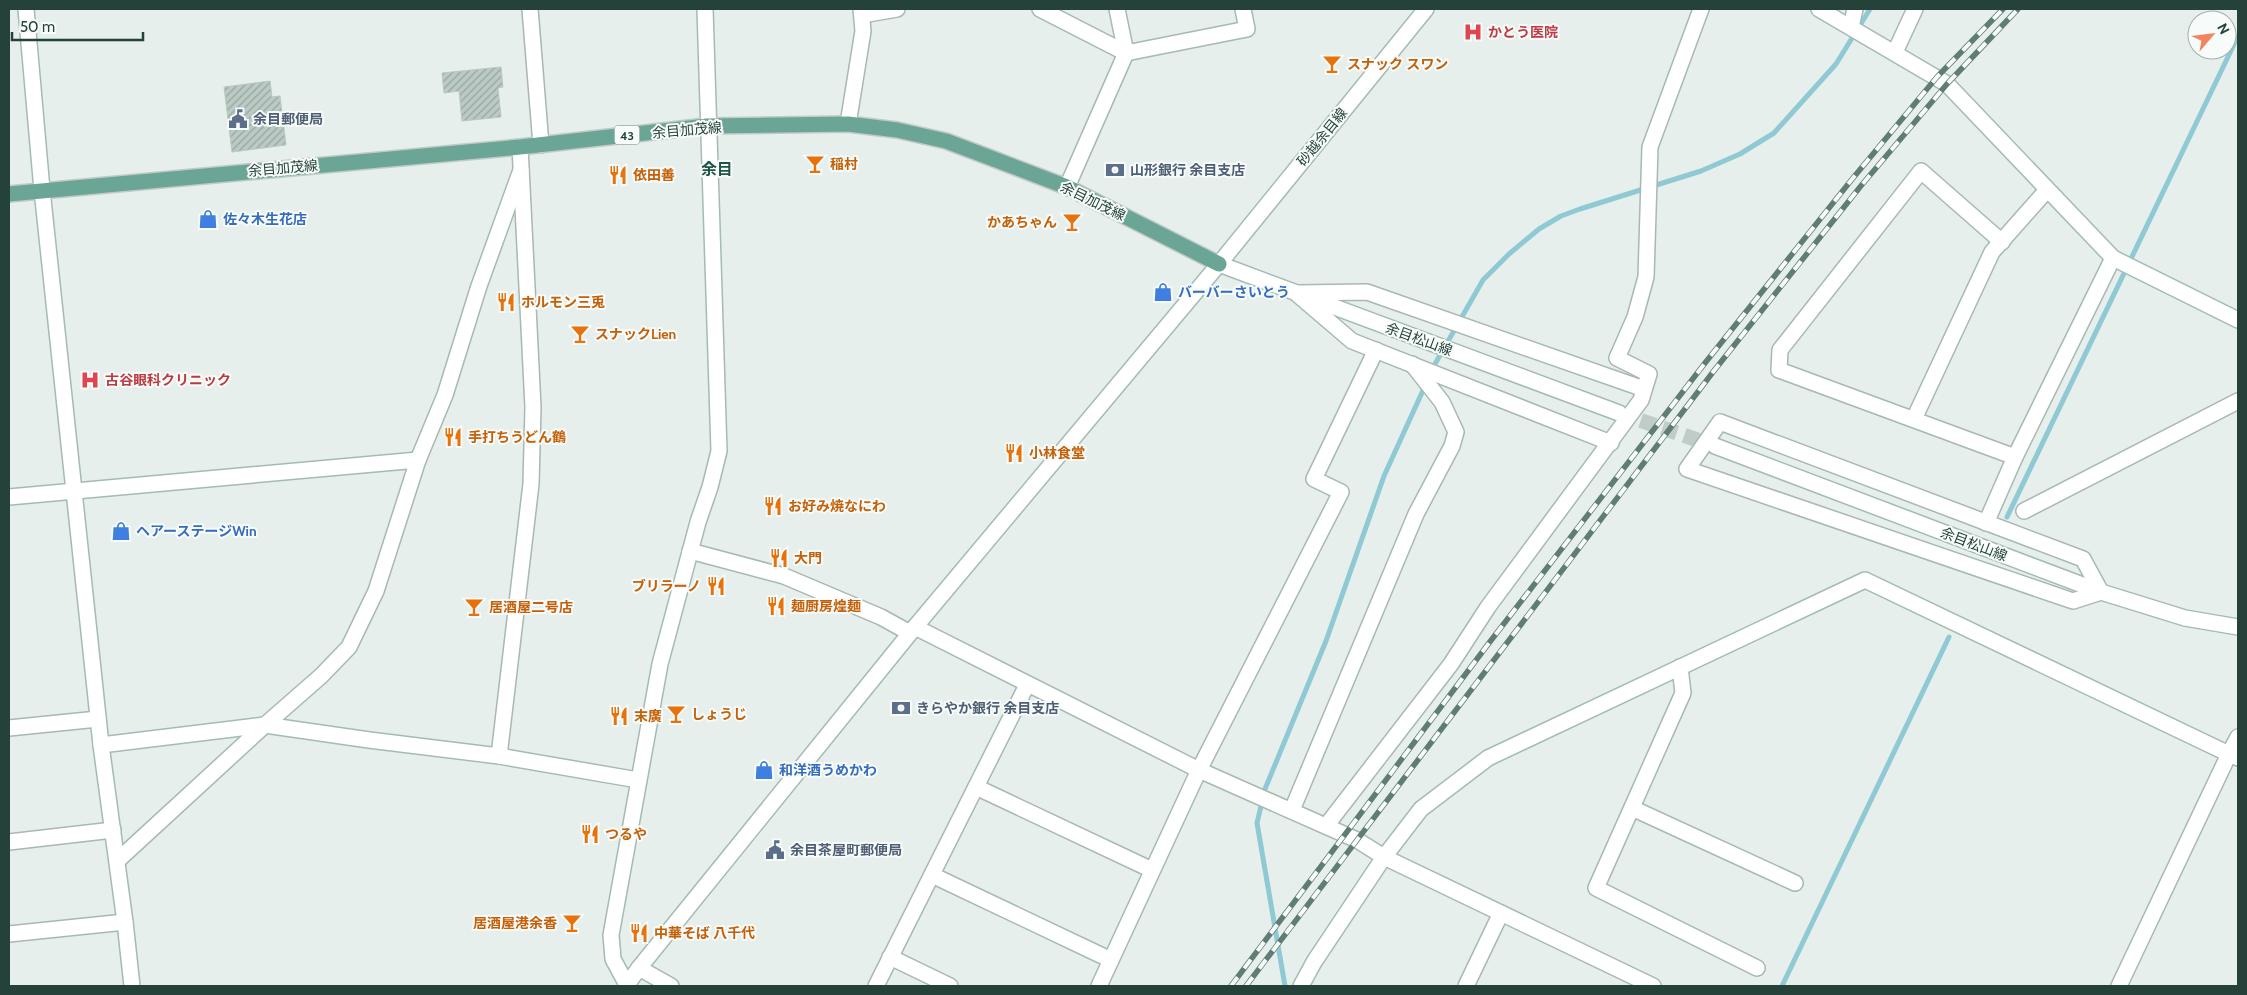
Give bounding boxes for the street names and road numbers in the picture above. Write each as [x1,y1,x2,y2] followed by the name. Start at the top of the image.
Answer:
[1293,104,1351,170] street label: 砂越余目線
[651,118,723,142] street label: 余目加茂線
[614,126,640,144] road number: 43
[247,156,319,180] street label: 余目加茂線
[1058,178,1128,224] street label: 余目加茂線
[1383,319,1455,359] street label: 余目松山線
[1938,523,2010,565] street label: 余目松山線

